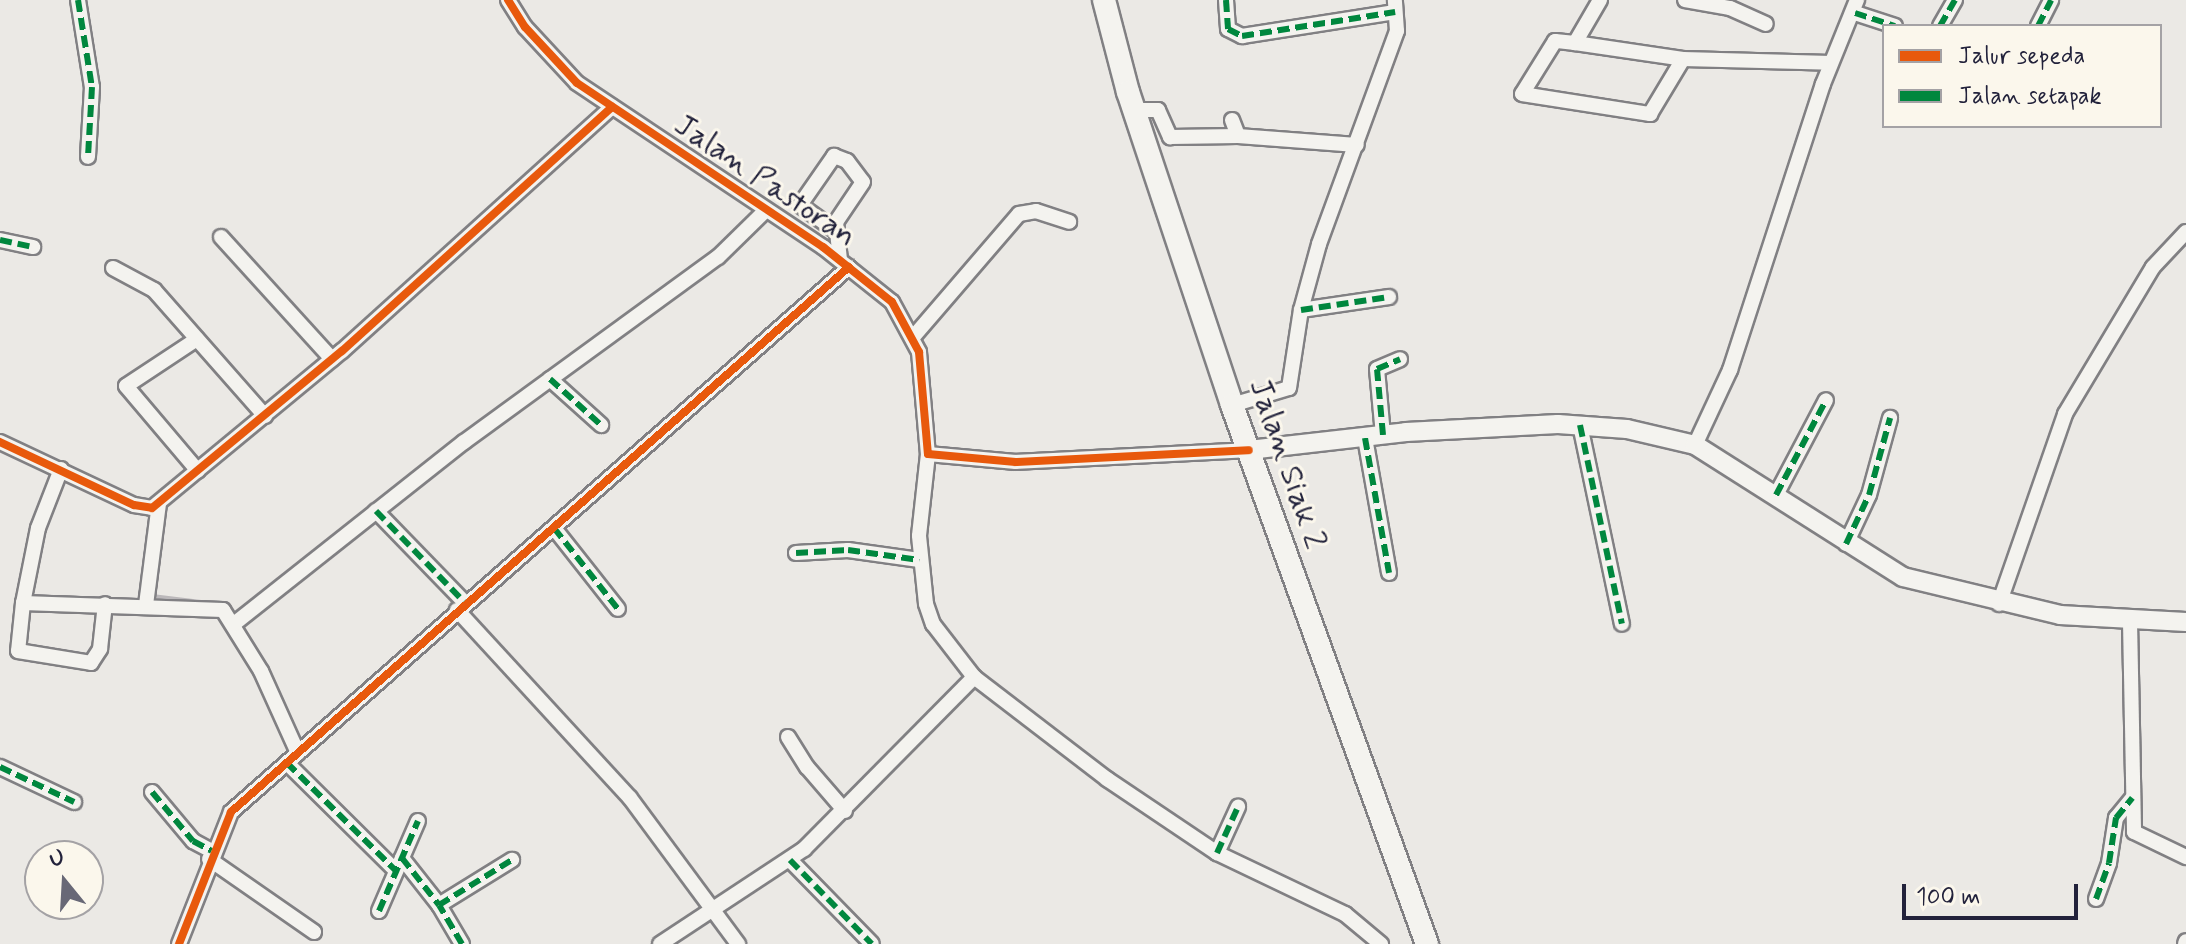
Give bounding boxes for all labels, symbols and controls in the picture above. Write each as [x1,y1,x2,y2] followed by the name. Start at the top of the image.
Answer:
[1882,24,2162,128] legend
[1958,41,2085,72] text: Jalur sepeda
[1958,81,2102,112] text: Jalan setapak
[668,107,862,255] street label: Jalan Pastoran
[1240,375,1334,553] street label: Jalan Siak 2
[24,840,104,920] north arrow
[46,844,68,875] text: U
[1906,868,2082,918] scale bar
[1916,882,1980,913] text: 100 m

